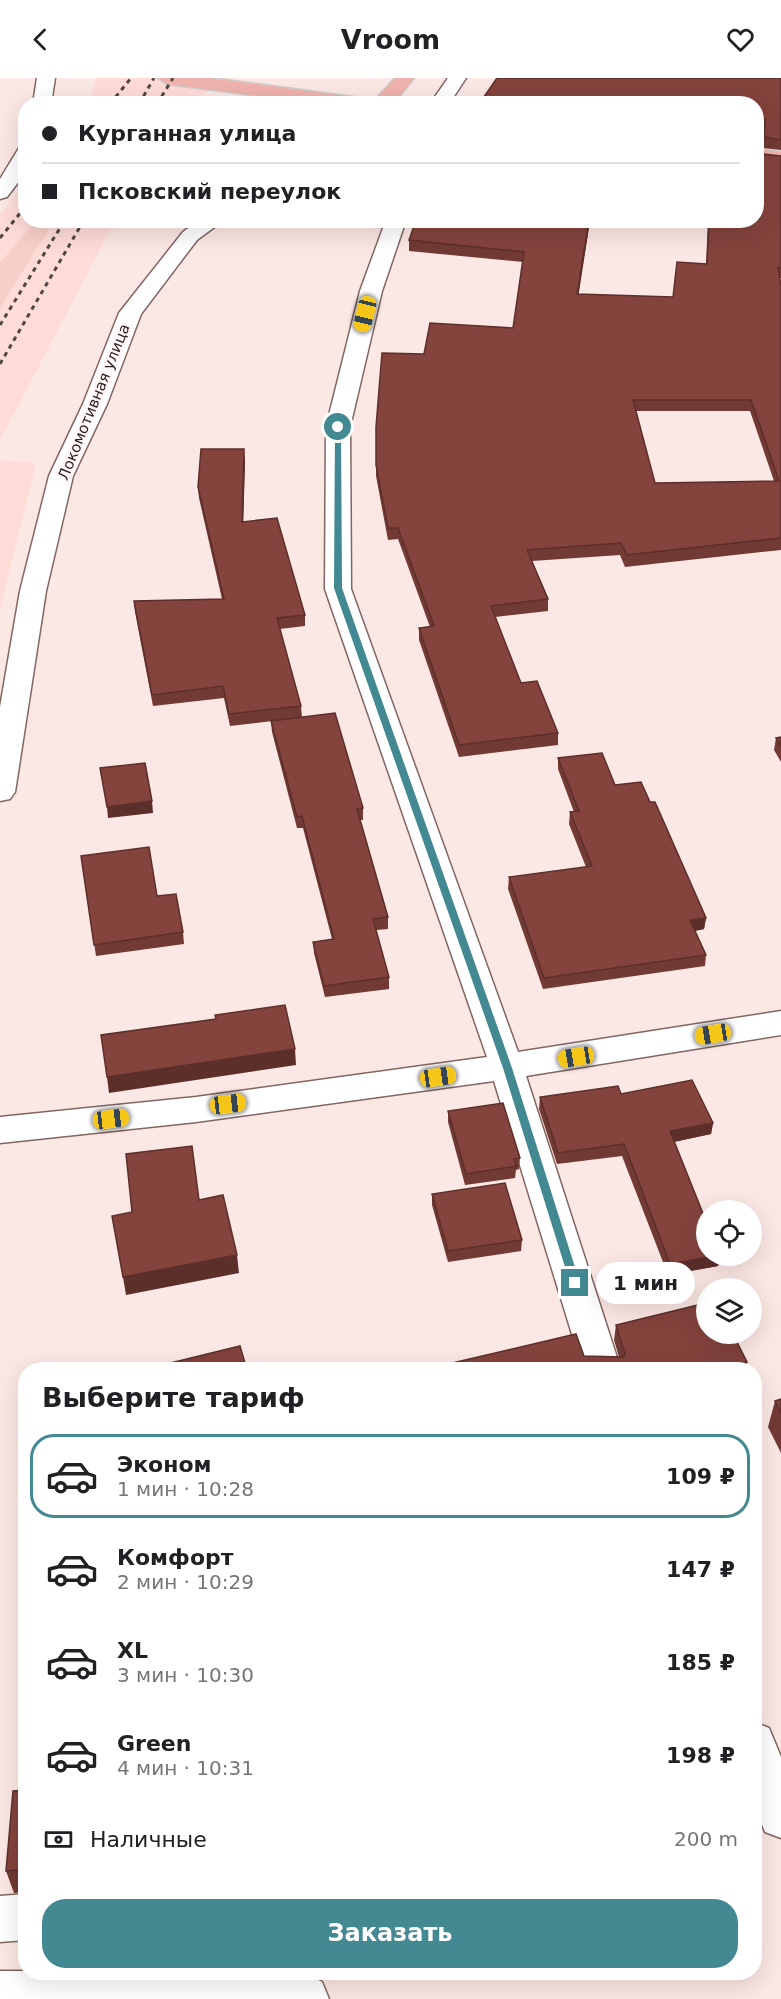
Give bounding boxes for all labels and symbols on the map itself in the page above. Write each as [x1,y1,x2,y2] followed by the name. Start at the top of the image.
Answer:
[352,294,378,334] car
[54,321,134,483] street label: Локомотивная улица
[324,413,351,440] route start
[694,1022,732,1046] car
[557,1045,595,1069] car
[419,1066,457,1088] car
[209,1093,247,1115] car
[92,1108,130,1130] car
[596,1262,695,1304] callout: 1 мин
[561,1269,588,1296] route end

